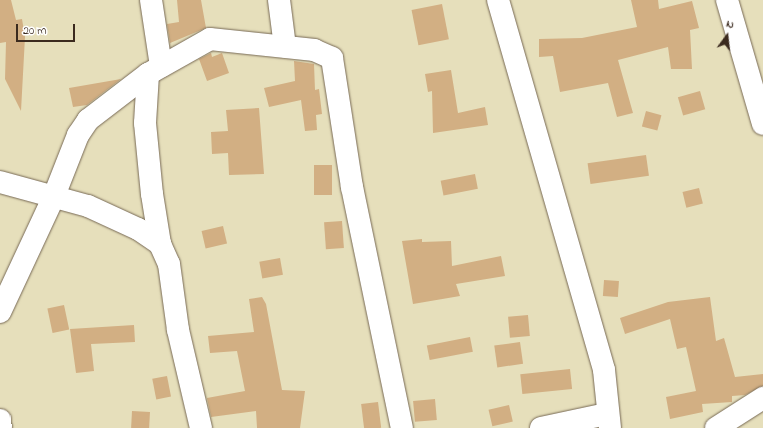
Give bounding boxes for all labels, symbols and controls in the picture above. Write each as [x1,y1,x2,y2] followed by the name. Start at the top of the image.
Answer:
[18,16,77,42] scale bar
[707,16,747,56] north arrow
[724,16,736,33] text: N
[23,22,46,40] text: 20 m

